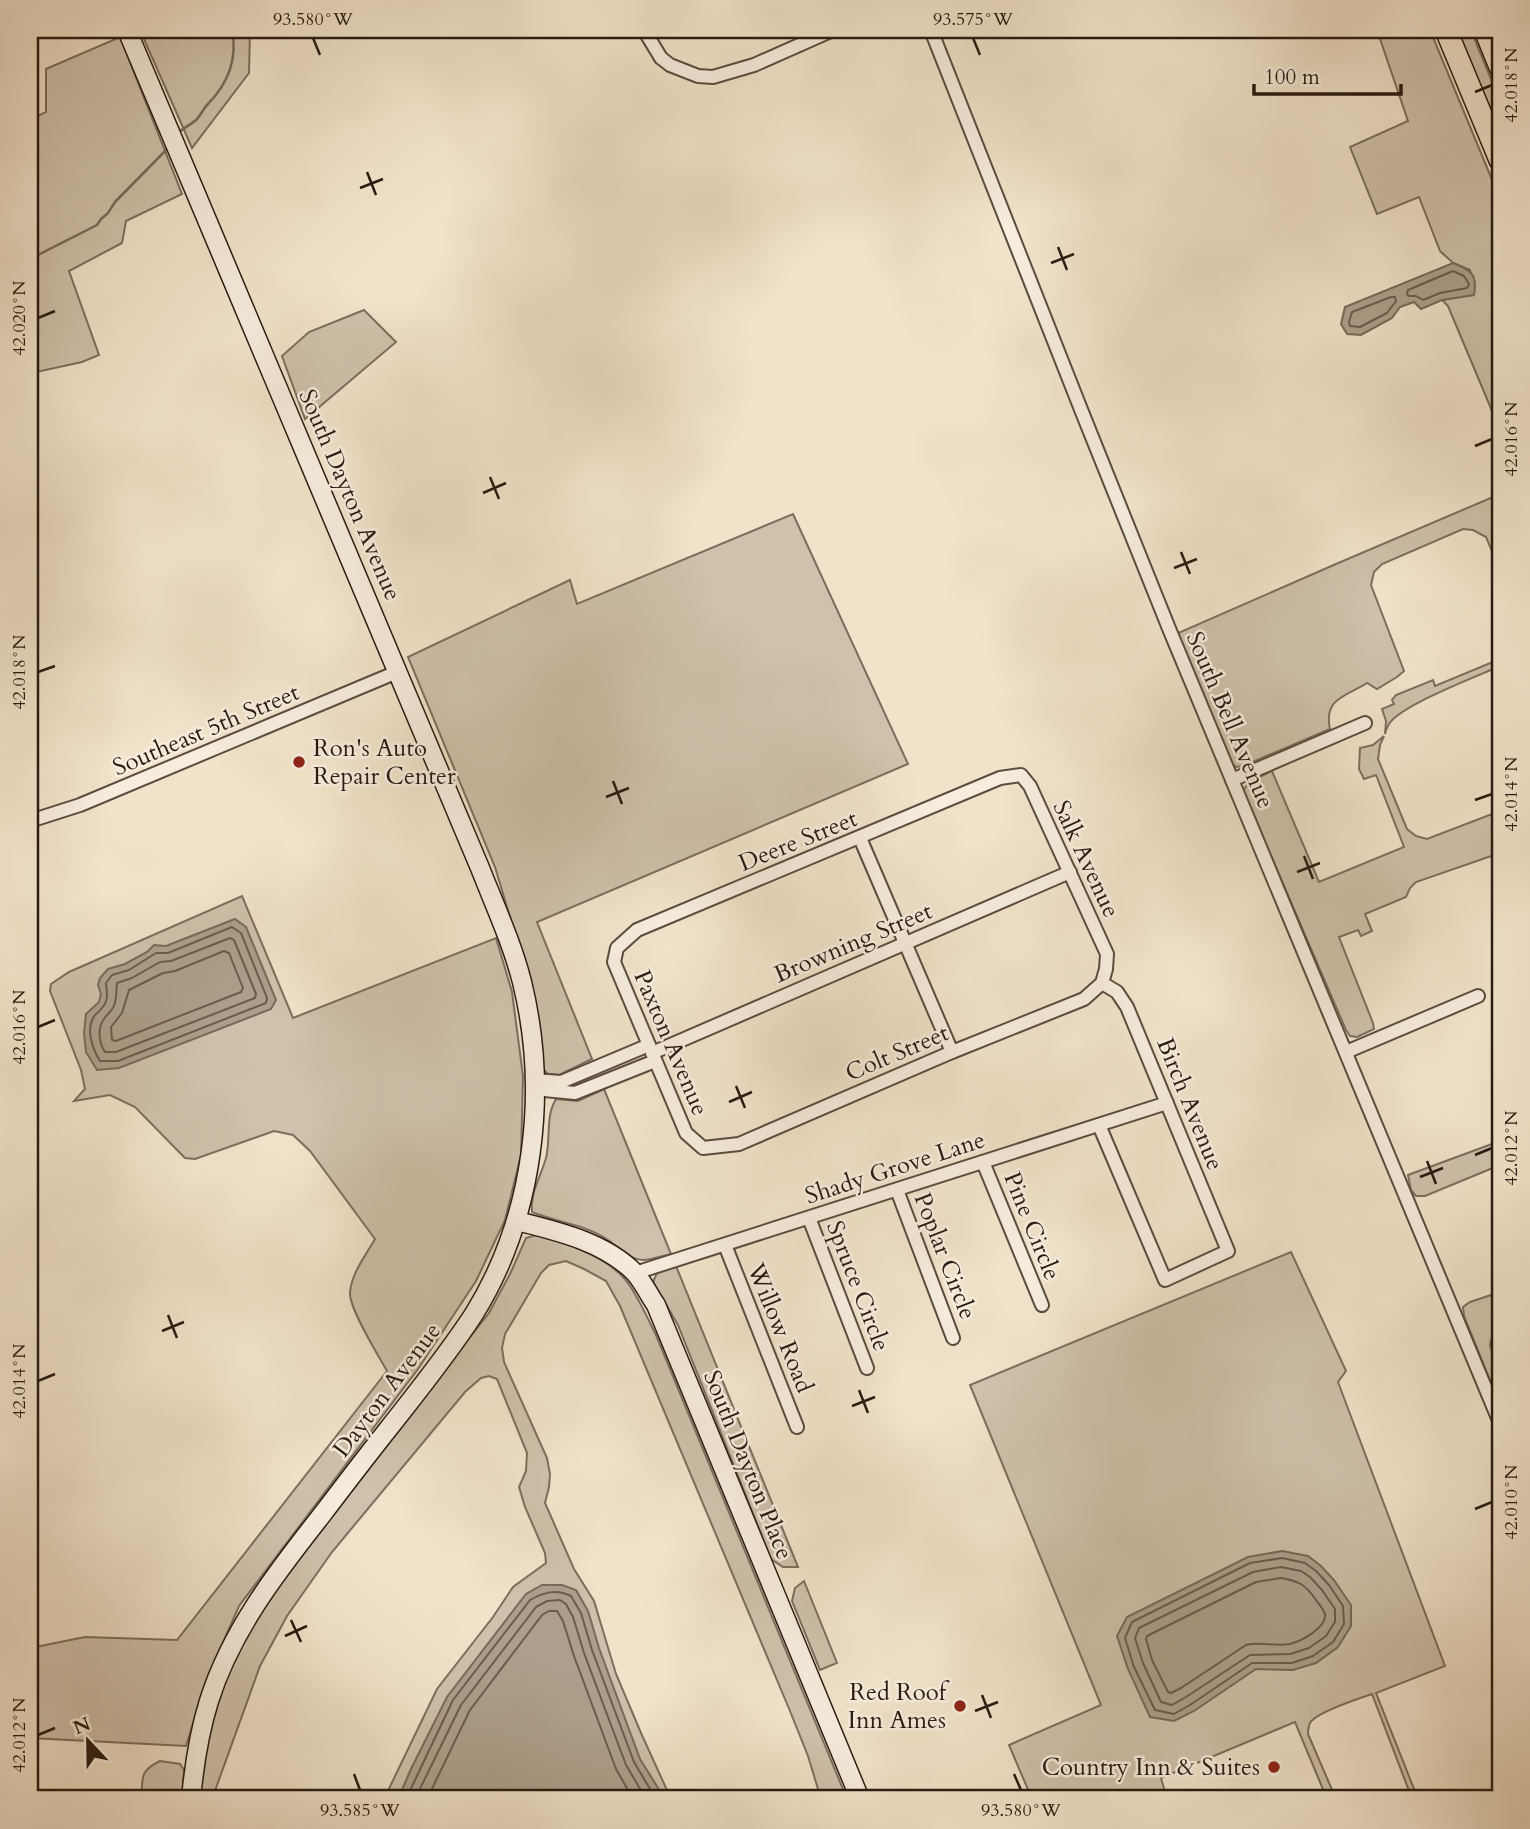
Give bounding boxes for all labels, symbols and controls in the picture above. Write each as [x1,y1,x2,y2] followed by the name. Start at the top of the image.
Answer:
[273,7,353,32] text: 93.580°W
[933,7,1013,32] text: 93.575°W
[1499,47,1524,123] text: 42.018°N
[1254,52,1400,96] scale bar
[1264,63,1320,92] text: 100 m
[7,280,32,356] text: 42.020°N
[291,384,409,606] street label: South Dayton Avenue
[1499,401,1524,477] text: 42.016°N
[1178,627,1282,813] street label: South Bell Avenue
[7,634,32,710] text: 42.018°N
[108,676,305,784] street label: Southeast 5th Street
[313,732,456,793] place label: Ron's Auto Repair Center
[291,754,307,770] marker: Ron's Auto Repair Center
[1499,756,1524,832] text: 42.014°N
[1045,795,1127,923] street label: Salk Avenue
[734,802,863,880] street label: Deere Street
[769,895,938,991] street label: Browning Street
[626,965,716,1121] street label: Paxton Avenue
[7,989,32,1065] text: 42.016°N
[840,1016,954,1090] street label: Colt Street
[1148,1033,1232,1175] street label: Birch Avenue
[1499,1110,1524,1186] text: 42.012°N
[801,1123,989,1213] street label: Shady Grove Lane
[995,1167,1069,1285] street label: Pine Circle
[906,1188,984,1324] street label: Poplar Circle
[818,1216,898,1356] street label: Spruce Circle
[739,1257,821,1398] street label: Willow Road
[325,1316,449,1464] street label: Dayton Avenue
[7,1343,32,1419] text: 42.014°N
[695,1366,801,1564] street label: South Dayton Place
[1499,1464,1524,1540] text: 42.010°N
[848,1676,950,1737] place label: Red Roof Inn Ames
[7,1697,32,1773] text: 42.012°N
[952,1698,968,1714] marker: Red Roof Inn Ames
[52,1706,122,1776] north arrow
[69,1711,95,1741] text: N
[1042,1751,1260,1784] place label: Country Inn & Suites
[1266,1759,1282,1775] marker: Country Inn & Suites
[320,1798,400,1823] text: 93.585°W
[981,1798,1061,1823] text: 93.580°W

